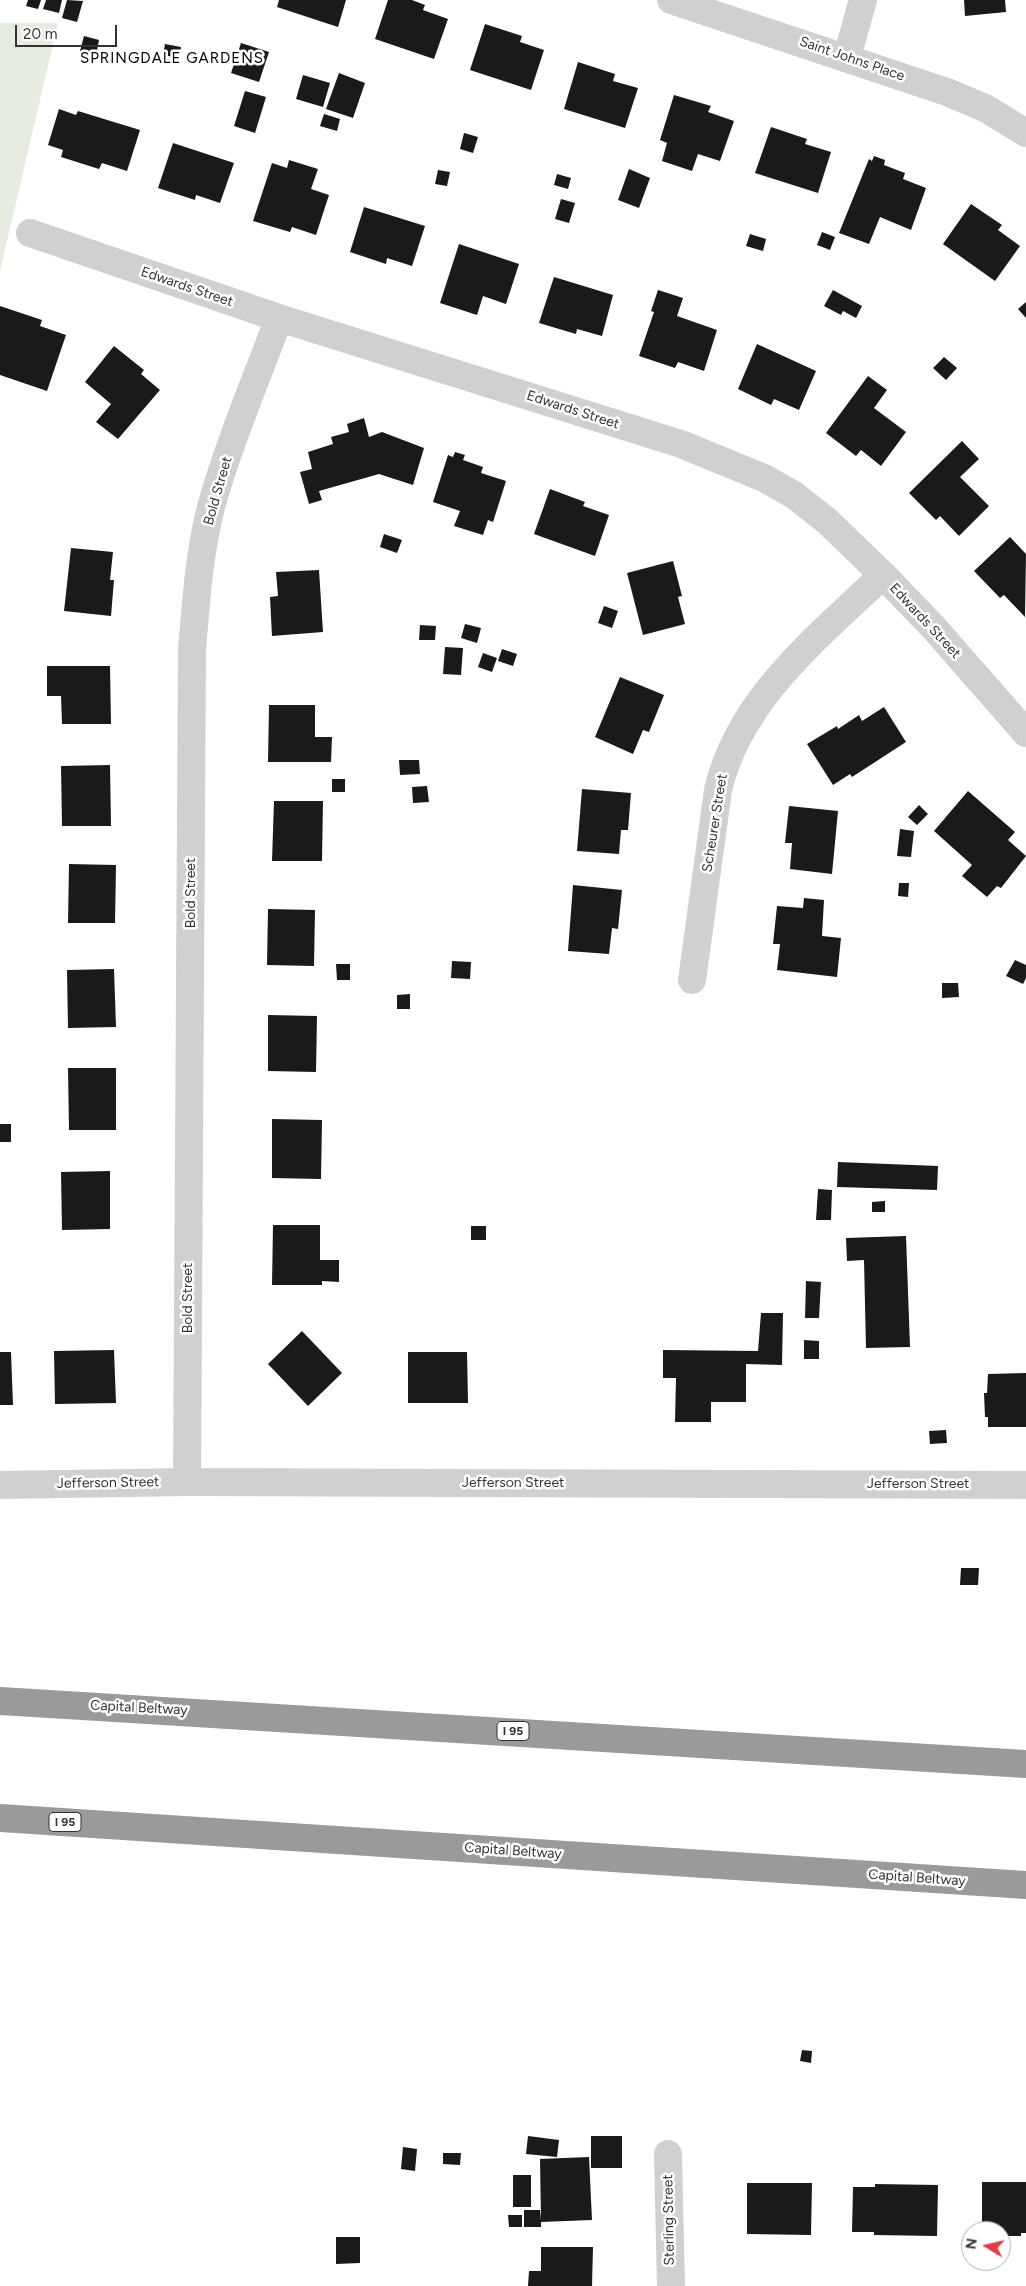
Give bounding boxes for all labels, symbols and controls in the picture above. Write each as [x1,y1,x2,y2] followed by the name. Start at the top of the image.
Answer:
[18,15,120,47] scale bar
[23,25,57,43] text: 20 m
[797,33,907,85] street label: Saint Johns Place
[78,50,266,68] district label: SPRINGDALE GARDENS
[139,263,235,311] street label: Edwards Street
[524,387,622,433] street label: Edwards Street
[200,455,236,527] street label: Bold Street
[886,580,964,662] street label: Edwards Street
[699,773,731,873] street label: Scheurer Street
[183,858,199,928] street label: Bold Street
[180,1263,196,1333] street label: Bold Street
[57,1474,159,1492] street label: Jefferson Street
[462,1475,564,1491] street label: Jefferson Street
[867,1476,969,1492] street label: Jefferson Street
[90,1697,188,1719] street label: Capital Beltway
[497,1722,529,1740] road number: I 95
[49,1812,81,1831] road number: I 95
[464,1839,562,1863] street label: Capital Beltway
[868,1866,966,1890] street label: Capital Beltway
[660,2174,678,2266] street label: Sterling Street
[961,2221,1011,2271] north arrow
[962,2237,981,2250] text: N

